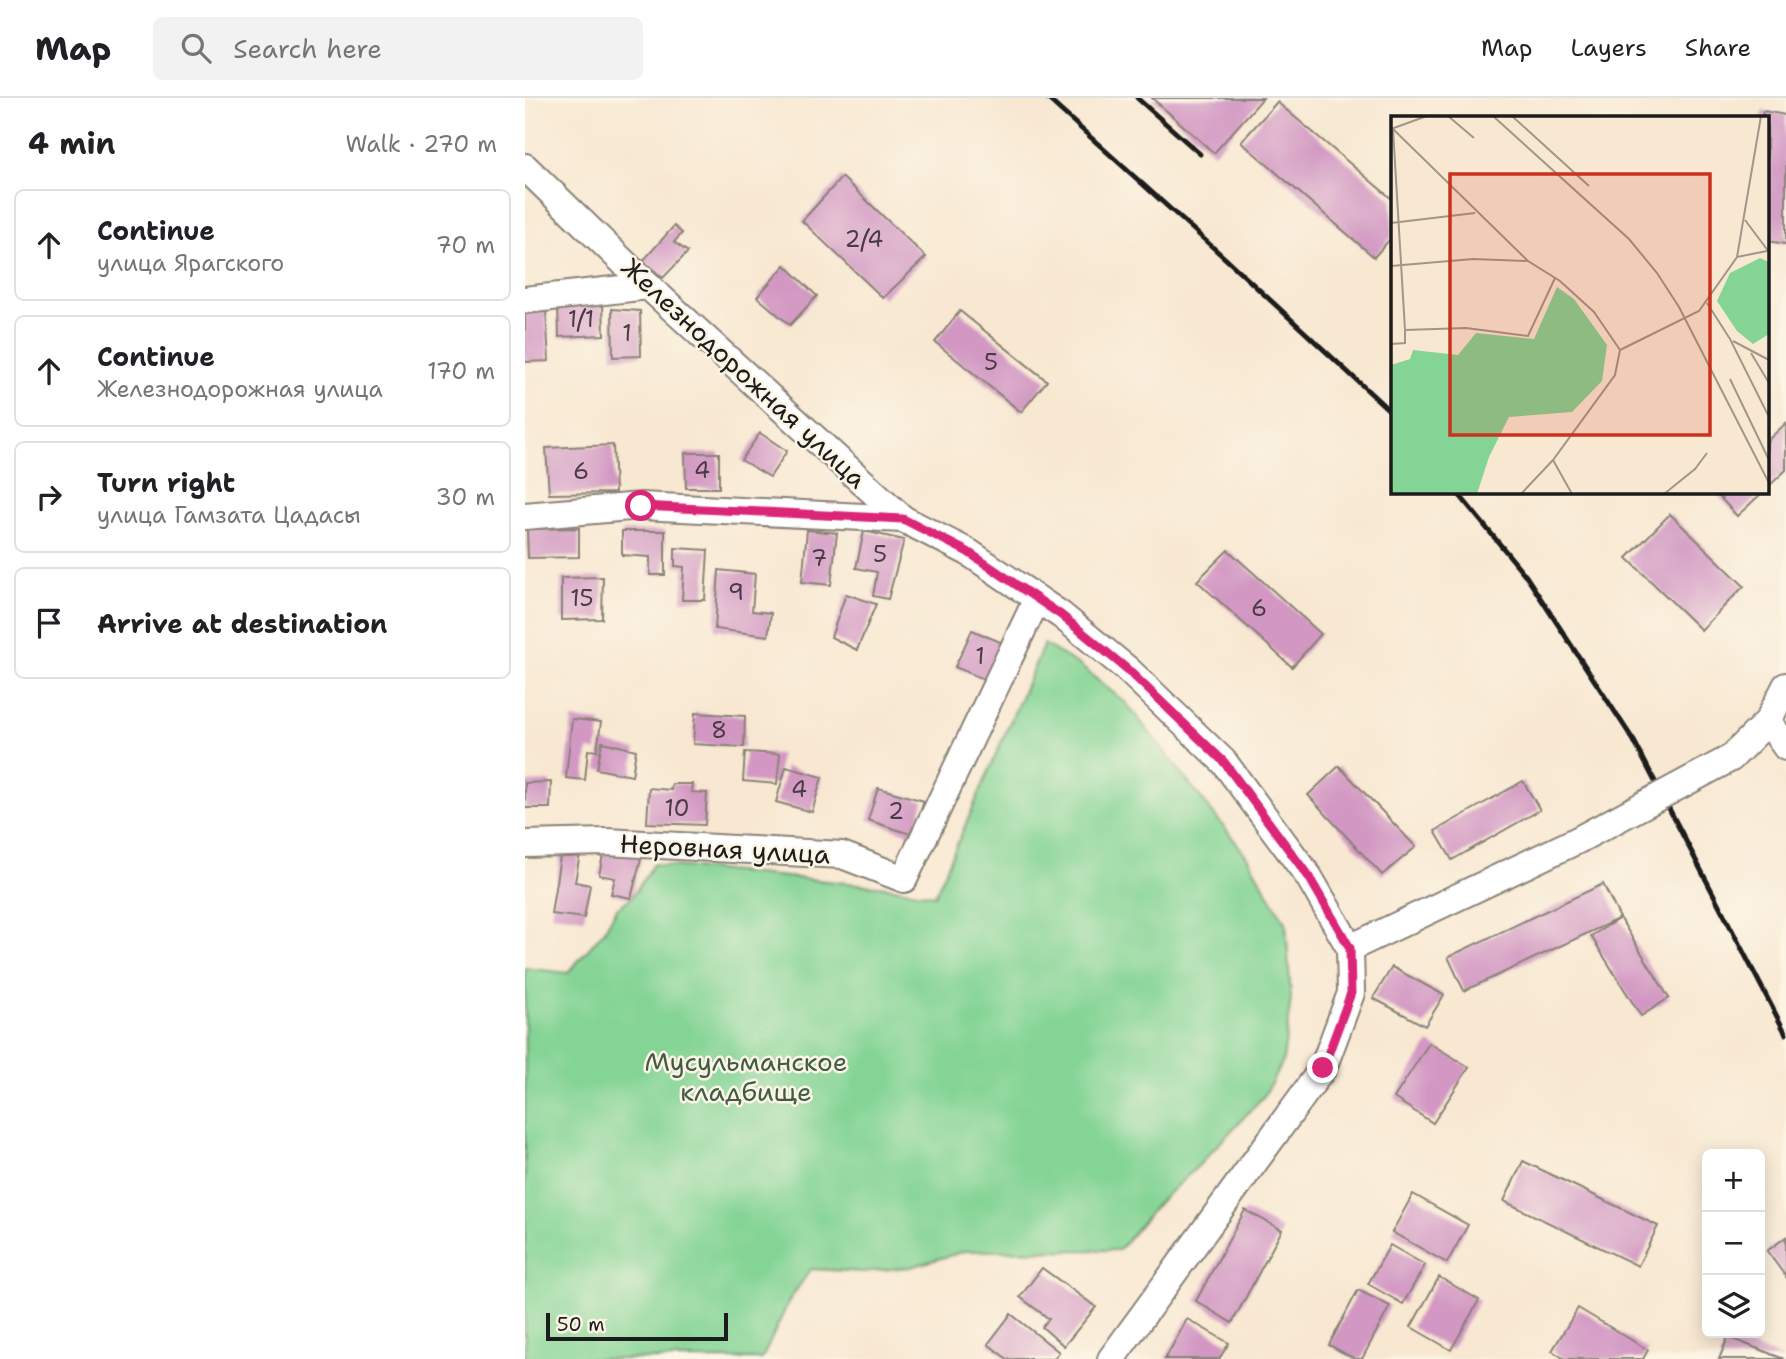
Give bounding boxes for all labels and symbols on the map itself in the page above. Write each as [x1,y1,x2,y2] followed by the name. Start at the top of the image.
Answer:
[1391,116,1769,494] inset map
[845,224,883,254] house number: 2/4
[614,250,874,496] street label: Железнодорожная улица
[568,304,594,334] house number: 1/1
[622,318,632,348] house number: 1
[984,347,998,377] house number: 5
[694,455,710,485] house number: 4
[573,456,589,486] house number: 6
[625,490,656,521] route start
[873,539,887,569] house number: 5
[811,543,827,573] house number: 7
[728,577,744,607] house number: 9
[570,583,594,613] house number: 15
[1251,593,1267,623] house number: 6
[975,641,985,671] house number: 1
[711,715,727,745] house number: 8
[791,774,807,804] house number: 4
[664,793,690,823] house number: 10
[888,796,904,826] house number: 2
[619,826,831,871] street label: Неровная улица
[645,1044,847,1109] park label: Мусульманское кладбище
[1307,1052,1338,1083] route end
[546,1310,728,1342] scale bar

